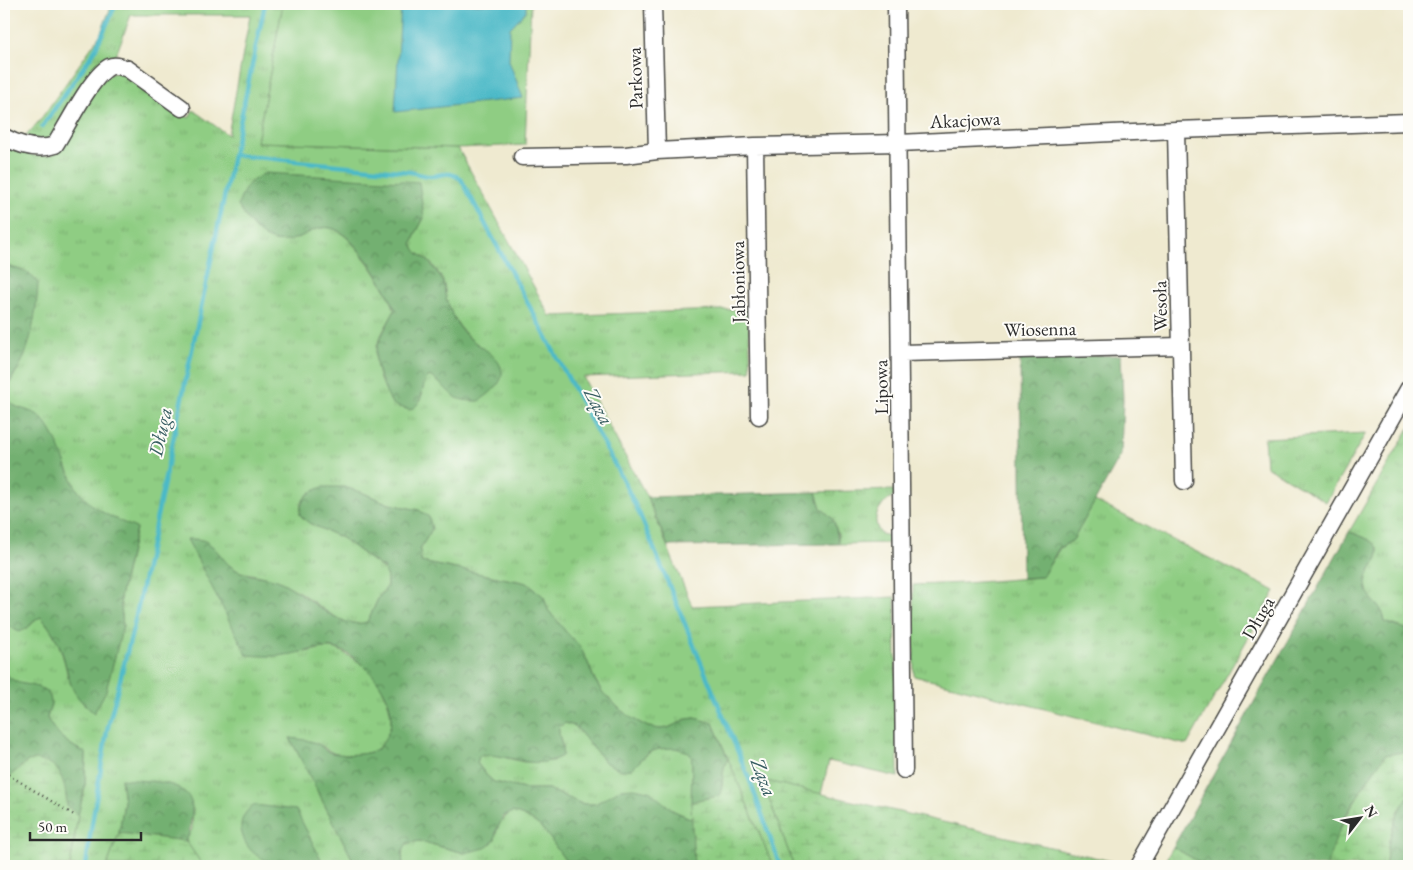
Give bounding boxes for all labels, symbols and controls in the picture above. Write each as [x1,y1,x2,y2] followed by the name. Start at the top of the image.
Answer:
[621,46,649,109] street label: Parkowa
[928,106,1001,134] street label: Akacjowa
[725,240,751,325] street label: Jabłoniowa
[1147,280,1173,332] street label: Wesoła
[1004,316,1077,342] street label: Wiosenna
[868,359,894,415] street label: Lipowa
[578,382,620,429] water label: Ząza
[142,405,178,460] water label: Długa
[1236,592,1280,644] street label: Długa
[744,753,783,800] water label: Ząza
[1336,792,1386,842] north arrow
[1361,802,1382,821] text: N
[30,810,141,842] scale bar
[38,817,67,836] text: 50 m

